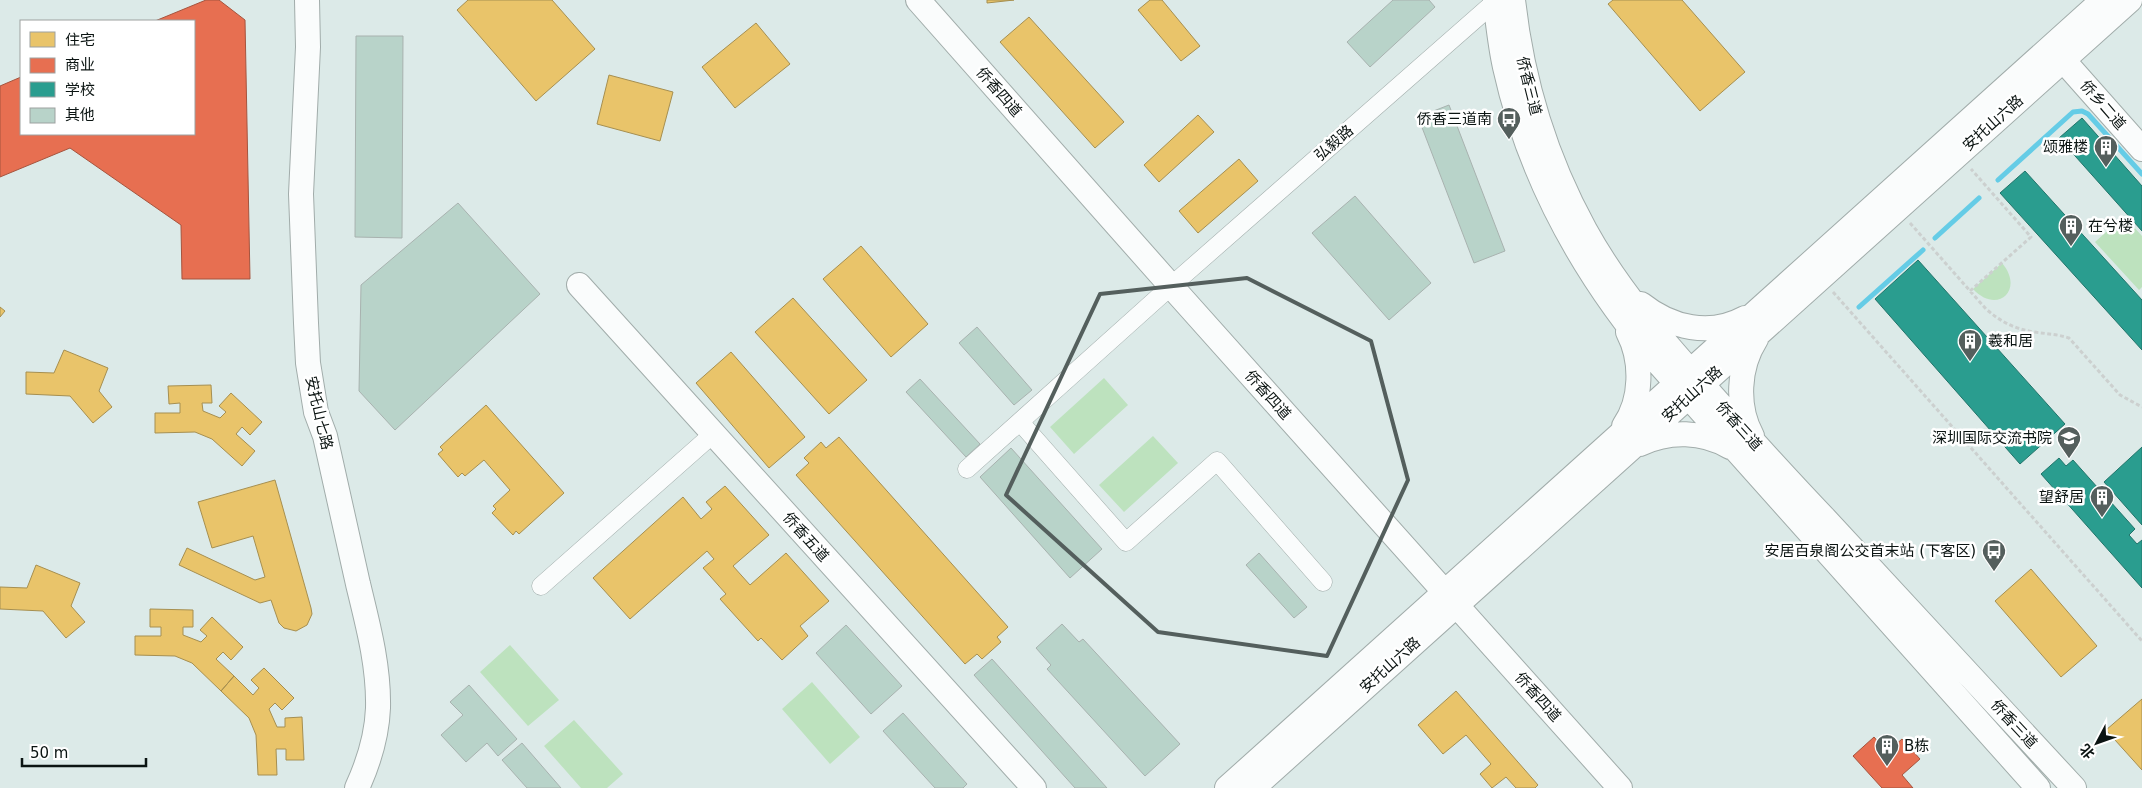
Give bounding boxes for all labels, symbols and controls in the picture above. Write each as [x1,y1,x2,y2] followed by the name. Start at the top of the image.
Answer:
[20,20,195,135] legend
[65,31,95,49] text: 住宅
[1513,55,1545,117] street label: 侨香三道
[65,56,95,74] text: 商业
[973,63,1025,121] street label: 侨香四道
[2077,76,2129,134] street label: 侨乡二道
[65,81,95,99] text: 学校
[1959,91,2027,155] street label: 安托山六路
[65,106,95,124] text: 其他
[1496,106,1522,140] bus stop icon: 侨香三道南
[1417,110,1492,128] place label: 侨香三道南
[1311,121,1357,165] street label: 弘毅路
[2093,134,2119,168] building icon: 颂雅楼
[2043,138,2088,156] place label: 颂雅楼
[2058,213,2084,247] building icon: 在兮楼
[2088,217,2133,235] place label: 在兮楼
[1957,328,1983,362] building icon: 羲和居
[1988,332,2033,350] place label: 羲和居
[1658,362,1726,426] street label: 安托山六路
[1241,367,1295,423] street label: 侨香四道
[302,374,336,452] street label: 安托山七路
[1712,398,1766,454] street label: 侨香三道
[2056,425,2082,459] school or university icon: 深圳国际交流书院
[1932,429,2052,447] place label: 深圳国际交流书院
[2089,484,2115,518] building icon: 望舒居
[2039,488,2084,506] place label: 望舒居
[779,509,833,565] street label: 侨香五道
[1981,538,2007,572] bus stop icon: 安居百泉阁公交首末站 (下客区)
[1765,542,1976,560] place label: 安居百泉阁公交首末站 (下客区)
[1356,633,1424,697] street label: 安托山六路
[1511,669,1565,725] street label: 侨香四道
[1987,696,2041,752] street label: 侨香三道
[2072,718,2122,768] north arrow
[1874,733,1900,767] building icon: B栋
[22,736,146,768] scale bar
[1904,737,1929,755] place label: B栋
[2077,741,2098,762] text: 北
[30,744,68,762] text: 50 m

